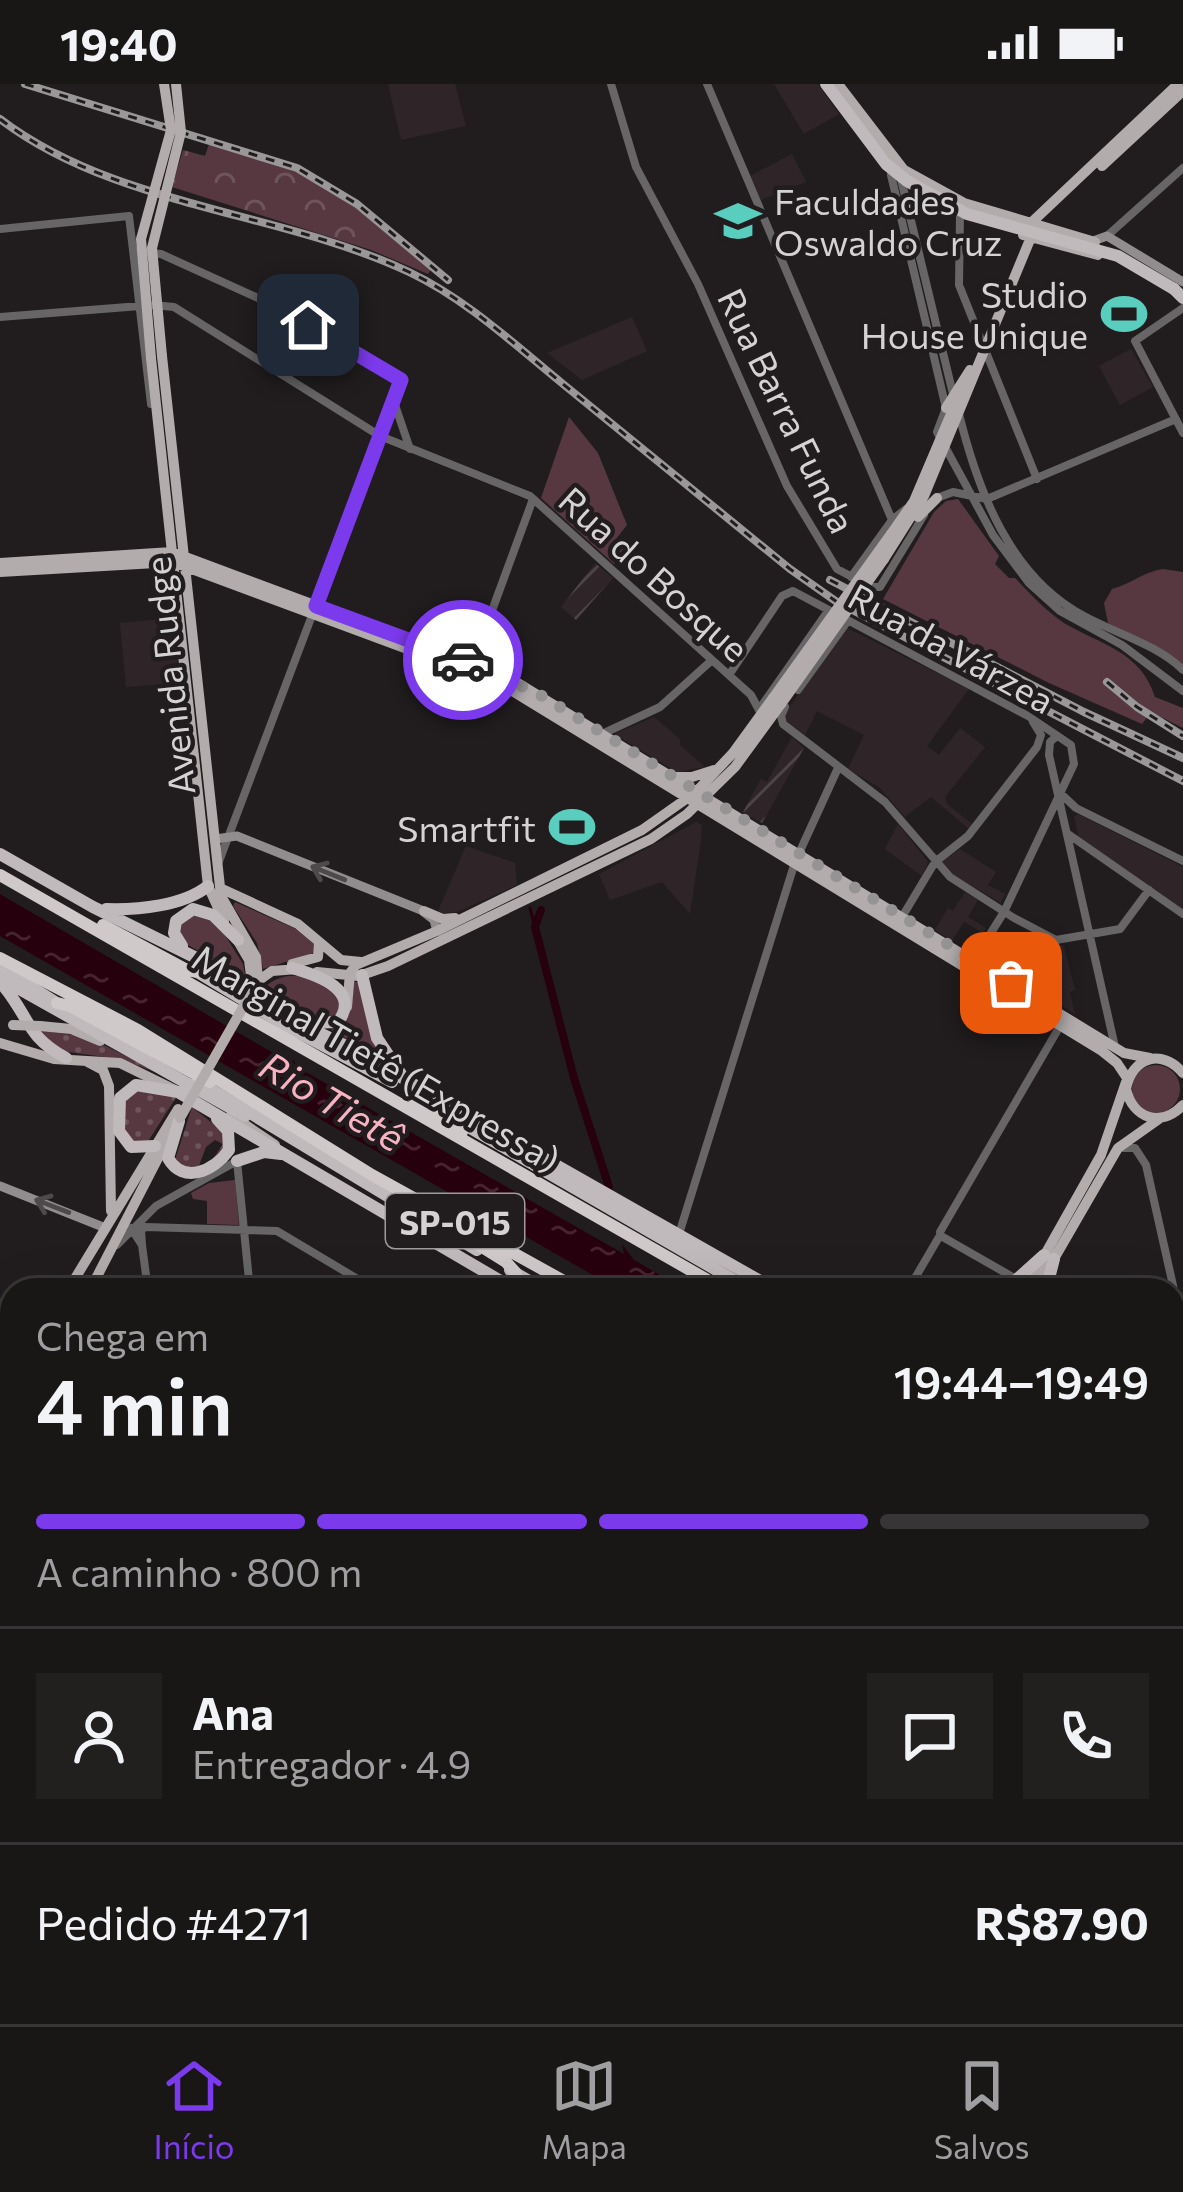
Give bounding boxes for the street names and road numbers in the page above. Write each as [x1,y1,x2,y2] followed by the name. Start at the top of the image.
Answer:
[710,281,866,539] street label: Rua Barra Funda
[551,476,759,670] street label: Rua do Bosque
[134,555,202,797] street label: Avenida Rudge
[842,573,1062,721] street label: Rua da Várzea
[186,934,568,1180] street label: Marginal Tietê (Expressa)
[386,1194,524,1248] road number: SP-015

